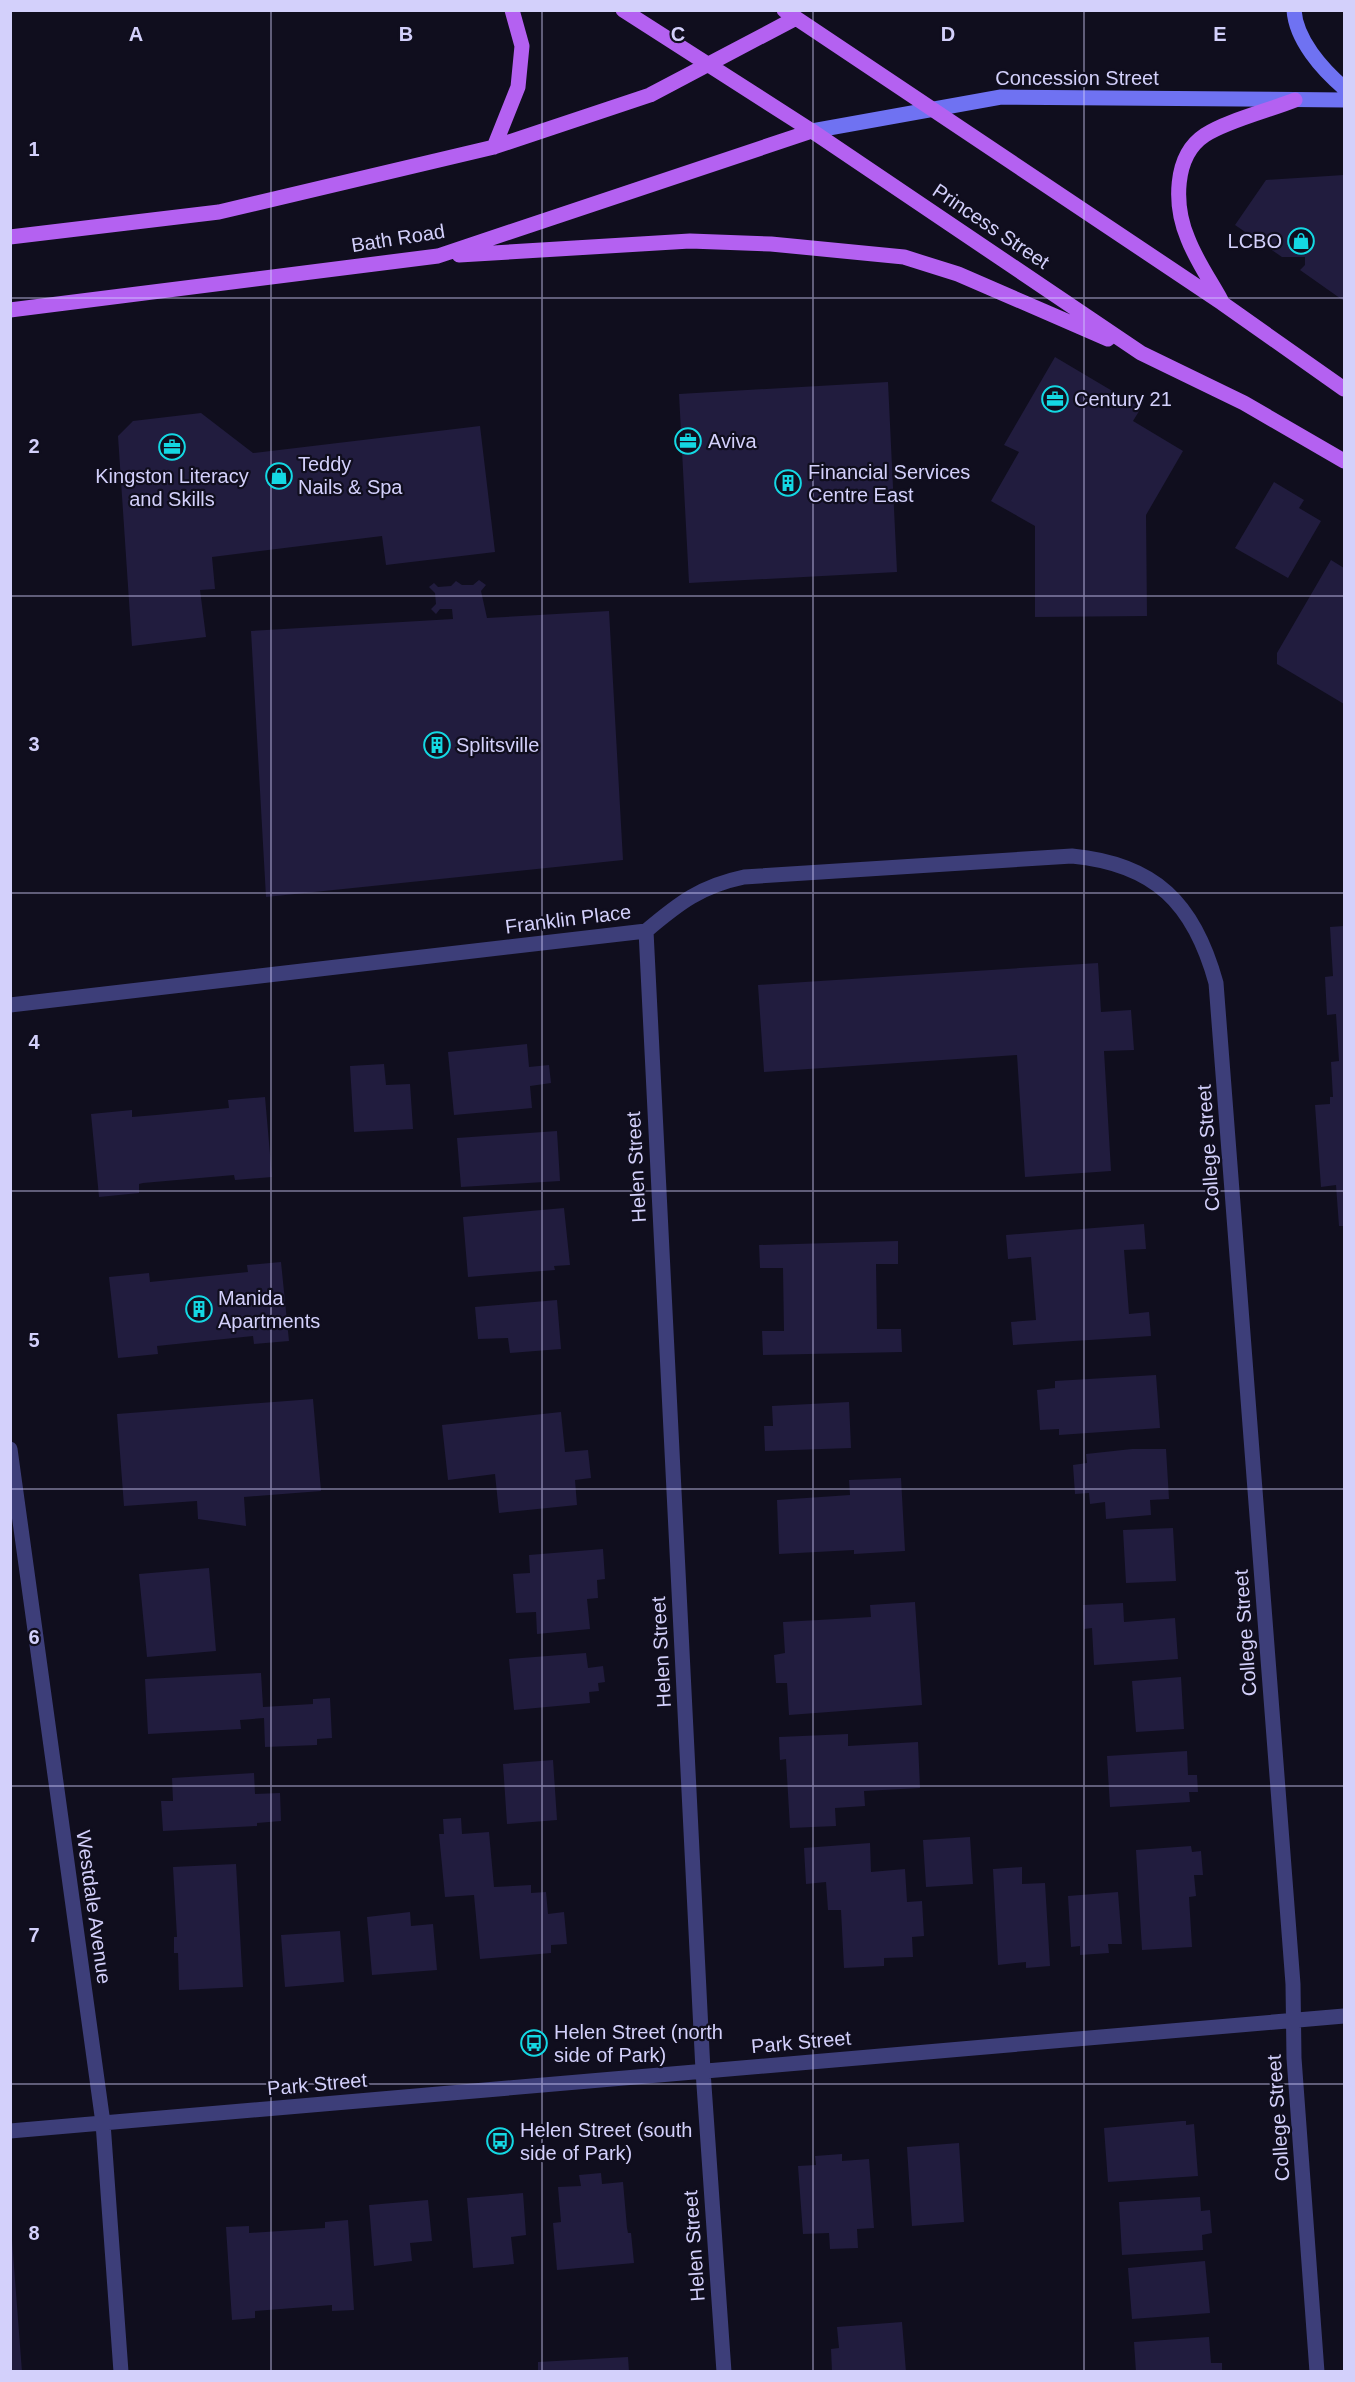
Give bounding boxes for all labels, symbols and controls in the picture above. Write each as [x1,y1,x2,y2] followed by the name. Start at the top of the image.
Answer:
[129,23,143,45] text: A
[399,23,413,45] text: B
[671,23,685,45] text: C
[941,23,955,45] text: D
[1213,23,1227,45] text: E
[995,67,1159,89] street label: Concession Street
[28,138,40,160] text: 1
[929,179,1054,273] street label: Princess Street
[350,220,446,256] street label: Bath Road
[1286,226,1316,256] shop icon: LCBO
[1228,230,1282,252] place label: LCBO
[1040,384,1070,414] office icon: Century 21
[1074,388,1172,410] place label: Century 21
[673,426,703,456] office icon: Aviva
[708,430,757,452] place label: Aviva
[157,432,187,462] office icon: Kingston Literacy and Skills
[28,435,40,457] text: 2
[298,453,403,498] place label: Teddy Nails & Spa
[264,461,294,491] shop icon: Teddy Nails & Spa
[808,461,970,506] place label: Financial Services Centre East
[95,465,249,510] place label: Kingston Literacy and Skills
[773,468,803,498] building icon: Financial Services Centre East
[422,730,452,760] building icon: Splitsville
[28,733,40,755] text: 3
[456,734,539,756] place label: Splitsville
[504,900,632,938] street label: Franklin Place
[28,1031,40,1053] text: 4
[1193,1084,1223,1212] street label: College Street
[622,1110,650,1223] street label: Helen Street
[218,1287,320,1332] place label: Manida Apartments
[184,1294,214,1324] building icon: Manida Apartments
[28,1329,40,1351] text: 5
[1230,1569,1260,1697] street label: College Street
[647,1595,675,1708] street label: Helen Street
[28,1626,40,1648] text: 6
[72,1829,116,1985] street label: Westdale Avenue
[28,1924,40,1946] text: 7
[554,2021,723,2066] place label: Helen Street (north side of Park)
[750,2027,852,2057] street label: Park Street
[519,2028,549,2058] bus stop icon: Helen Street (north side of Park)
[1263,2054,1293,2182] street label: College Street
[266,2069,368,2099] street label: Park Street
[520,2119,692,2164] place label: Helen Street (south side of Park)
[485,2126,515,2156] bus stop icon: Helen Street (south side of Park)
[679,2189,709,2302] street label: Helen Street
[28,2222,40,2244] text: 8

